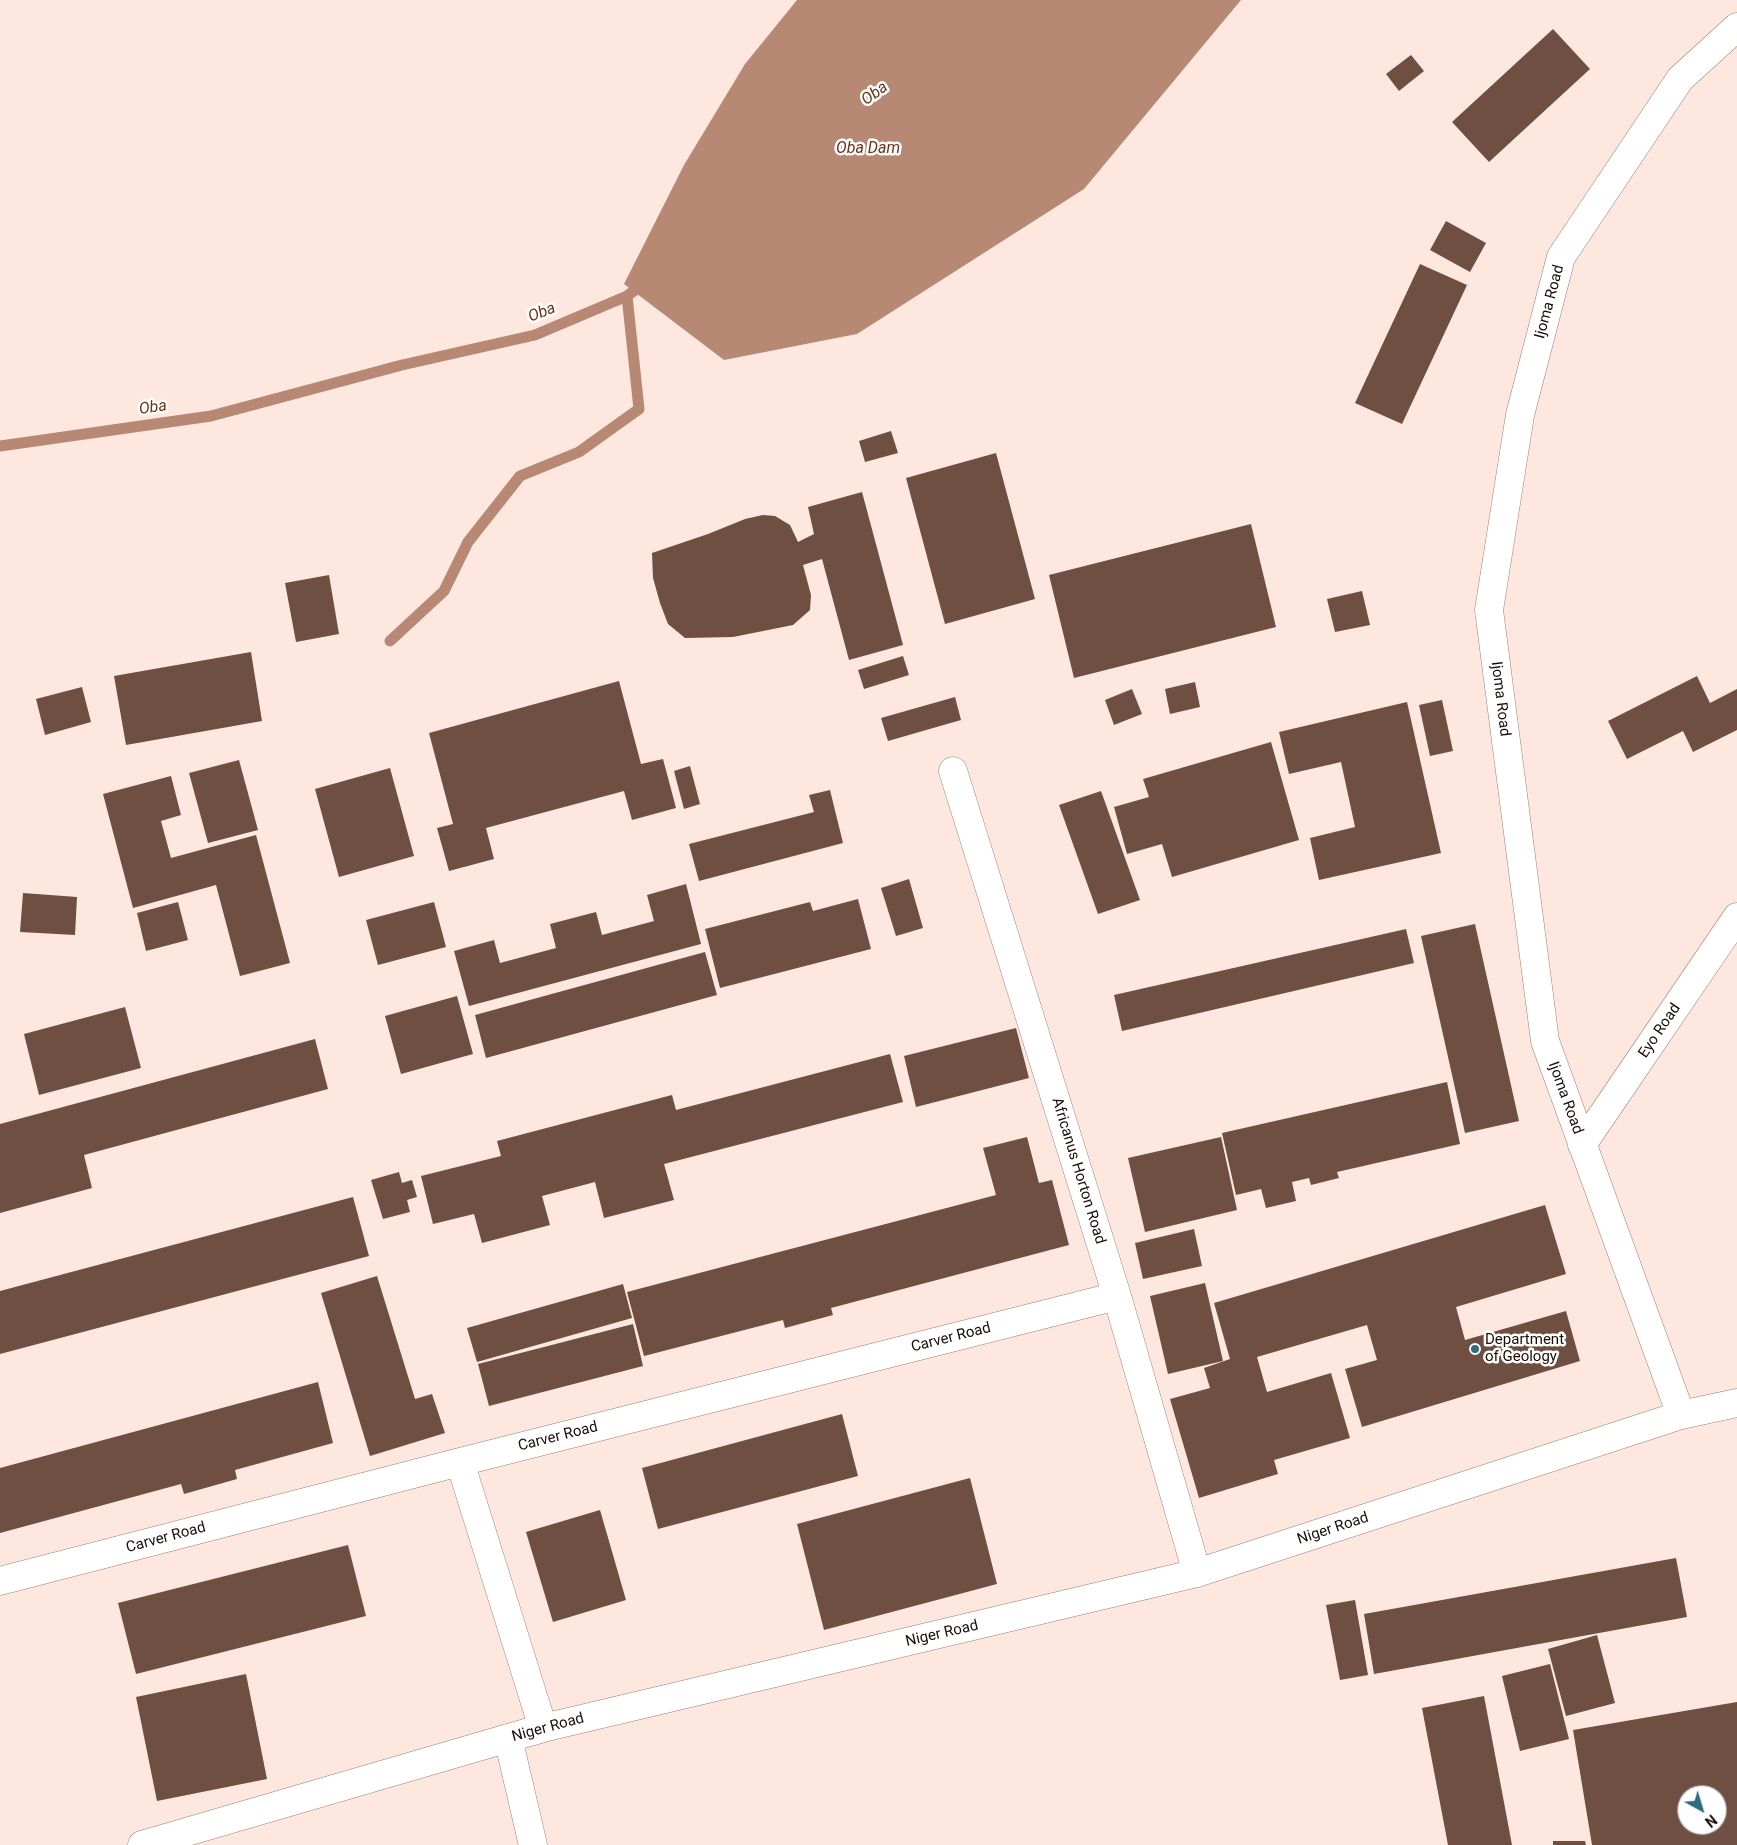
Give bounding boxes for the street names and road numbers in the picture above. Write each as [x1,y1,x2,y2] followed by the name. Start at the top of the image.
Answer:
[1532,263,1568,341] street label: Ijoma Road
[1486,660,1514,738] street label: Ijoma Road
[1635,1000,1685,1062] street label: Eyo Road
[1544,1059,1586,1137] street label: Ijoma Road
[1047,1096,1109,1246] street label: Africanus Horton Road
[909,1319,993,1357] street label: Carver Road
[516,1418,600,1456] street label: Carver Road
[1295,1509,1371,1549] street label: Niger Road
[124,1519,208,1557] street label: Carver Road
[904,1617,980,1651] street label: Niger Road
[510,1710,586,1746] street label: Niger Road

